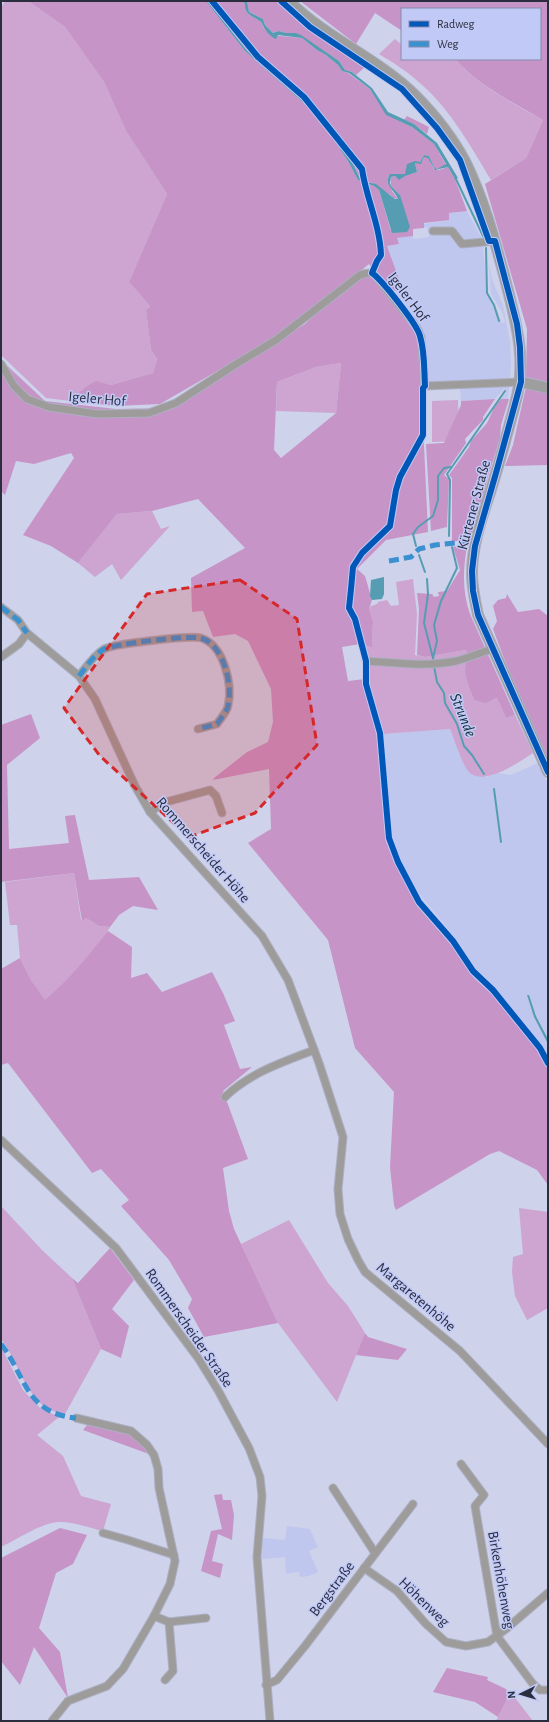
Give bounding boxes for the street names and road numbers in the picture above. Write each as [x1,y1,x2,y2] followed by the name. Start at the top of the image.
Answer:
[385,270,432,326] street label: Igeler Hof
[68,389,128,409] street label: Igeler Hof
[455,458,493,552] street label: Kürtener Straße
[153,794,253,906] street label: Rommerscheider Höhe
[374,1260,458,1334] street label: Margaretenhöhe
[142,1266,236,1390] street label: Rommerscheider Straße
[485,1530,517,1631] street label: Birkenhöhenweg
[307,1559,357,1619] street label: Bergstraße
[396,1575,453,1630] street label: Höhenweg

